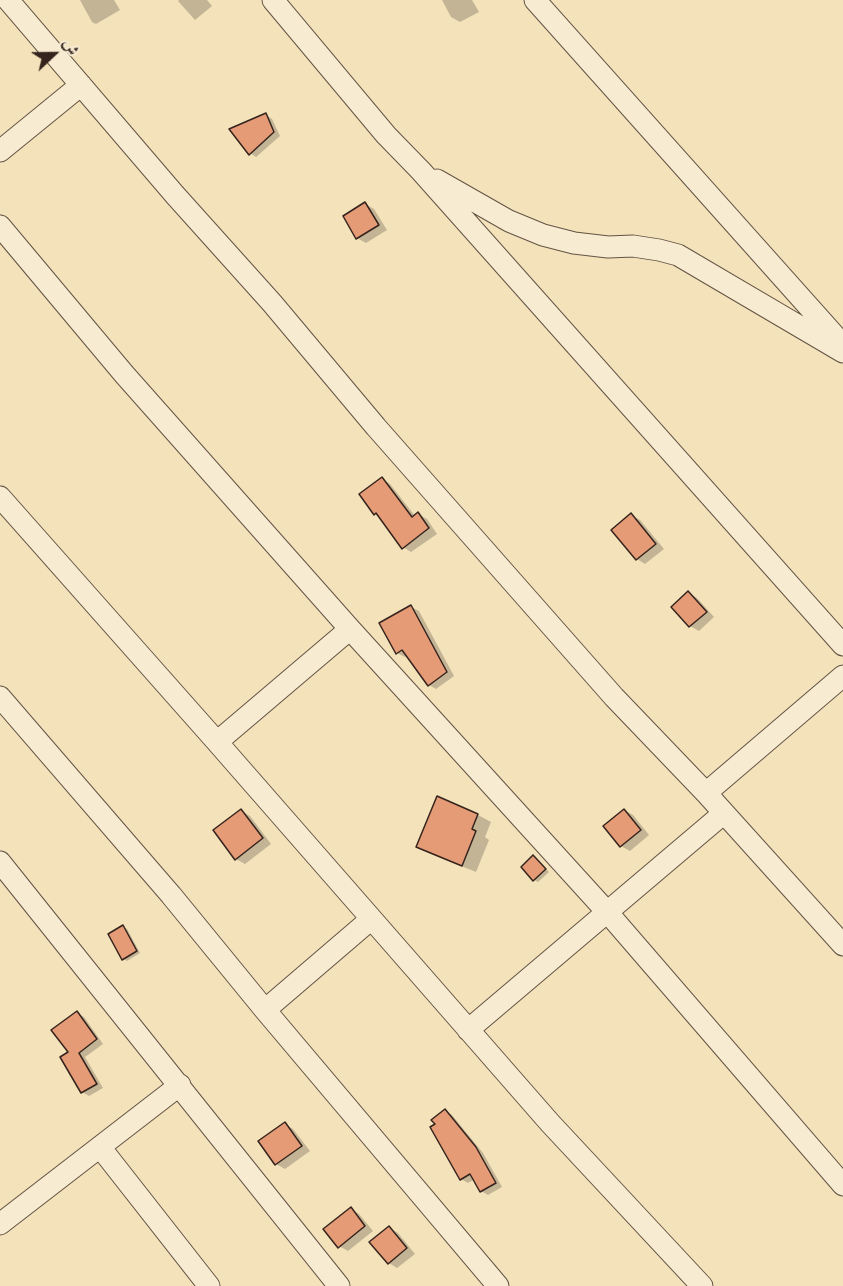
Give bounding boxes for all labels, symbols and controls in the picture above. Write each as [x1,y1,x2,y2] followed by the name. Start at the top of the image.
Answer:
[24,24,84,84] north arrow
[58,36,84,58] text: ش

